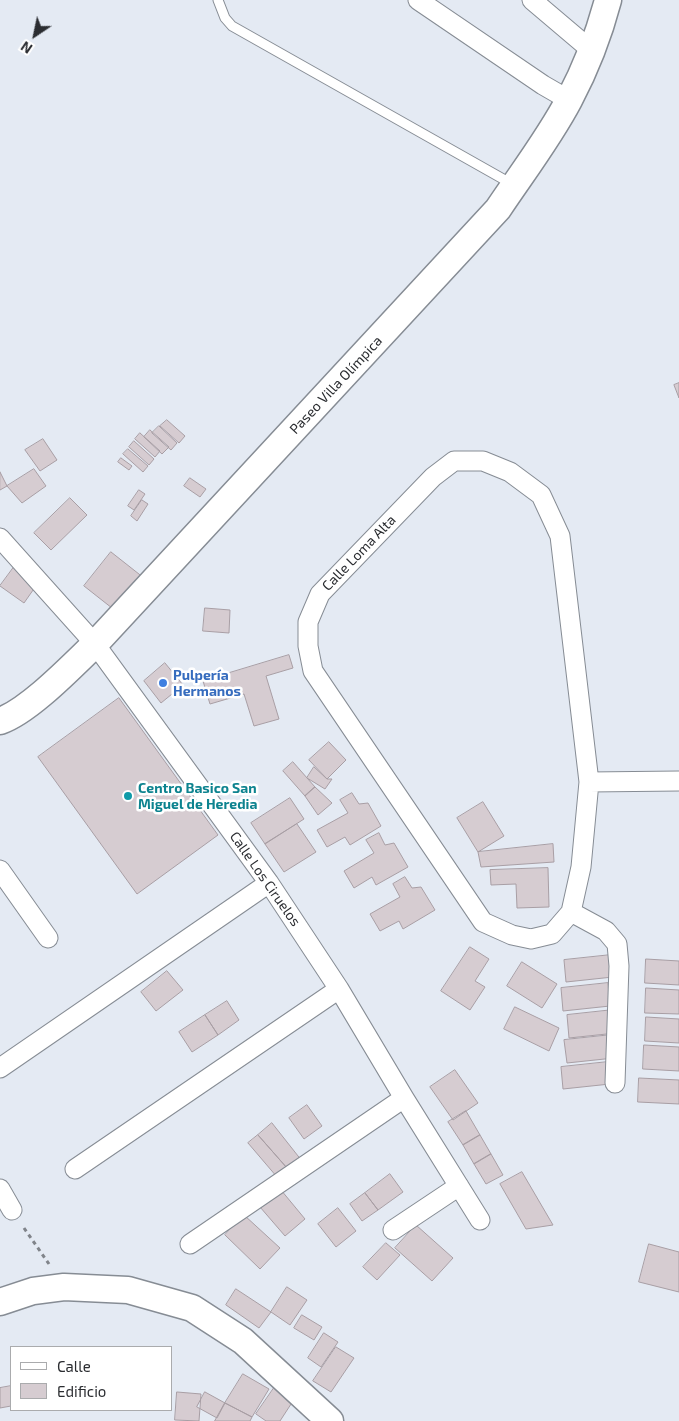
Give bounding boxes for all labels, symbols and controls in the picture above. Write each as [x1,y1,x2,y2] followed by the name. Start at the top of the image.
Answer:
[10,10,60,60] north arrow
[17,38,35,58] text: N
[286,332,386,438] street label: Paseo Villa Olímpica
[319,512,399,594] street label: Calle Loma Alta
[173,667,241,700] place label: Pulpería Hermanos
[157,677,169,689] marker: Pulpería Hermanos
[138,780,257,812] place label: Centro Basico San Miguel de Heredia
[122,790,134,802] marker: Centro Basico San Miguel de Heredia
[226,828,304,930] street label: Calle Los Ciruelos
[10,1346,172,1411] legend
[57,1357,91,1375] text: Calle
[57,1382,106,1400] text: Edificio

